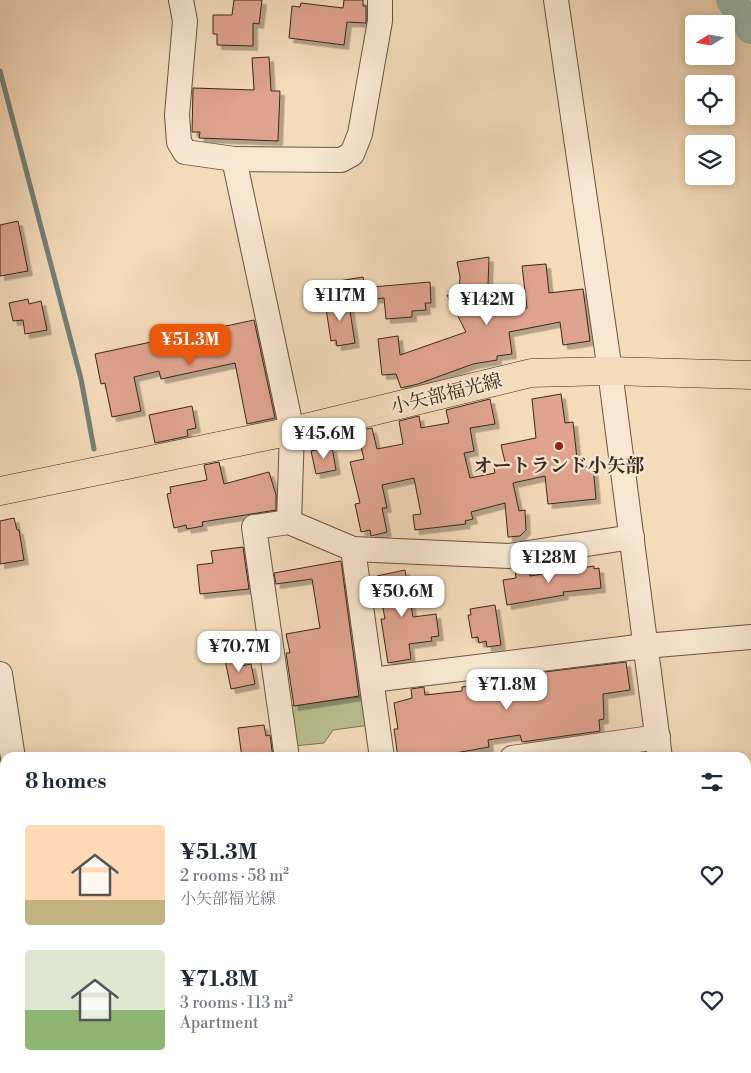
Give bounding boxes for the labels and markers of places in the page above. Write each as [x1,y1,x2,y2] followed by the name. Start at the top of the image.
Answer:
[305,280,375,322] pin: ¥117M
[452,284,522,326] pin: ¥142M
[149,324,231,366] pin: ¥51.3M
[283,418,365,460] pin: ¥45.6M
[553,440,565,452] marker: オートランド小矢部
[473,454,645,478] place label: オートランド小矢部
[514,542,584,584] pin: ¥128M
[361,576,443,618] pin: ¥50.6M
[198,630,280,673] pin: ¥70.7M
[466,668,548,711] pin: ¥71.8M

